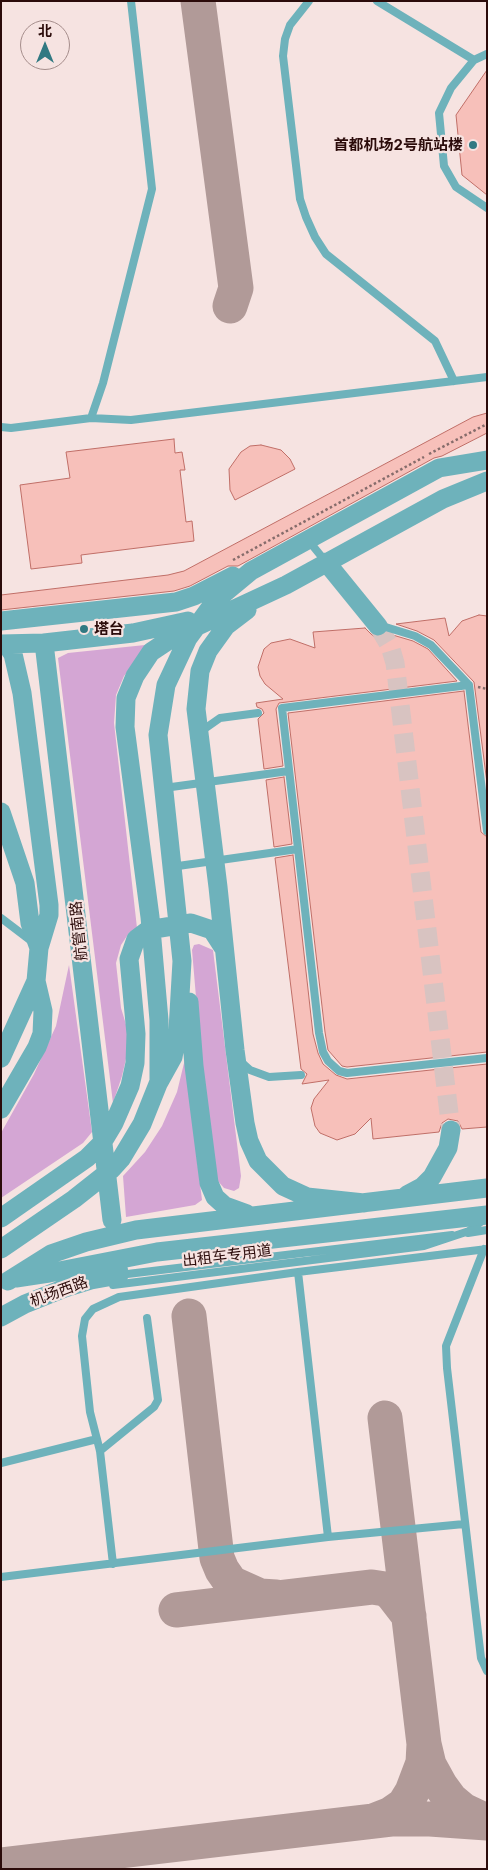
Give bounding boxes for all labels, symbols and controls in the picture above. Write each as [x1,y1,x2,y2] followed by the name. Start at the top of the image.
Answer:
[20,20,70,70] north arrow
[38,22,52,39] text: 北
[334,136,463,154] place label: 首都机场2号航站楼
[467,139,479,151] marker: 首都机场2号航站楼
[94,620,124,638] place label: 塔台
[78,623,90,635] marker: 塔台
[67,900,91,962] street label: 航管南路
[181,1242,273,1270] street label: 出租车专用道
[28,1273,90,1311] street label: 机场西路

